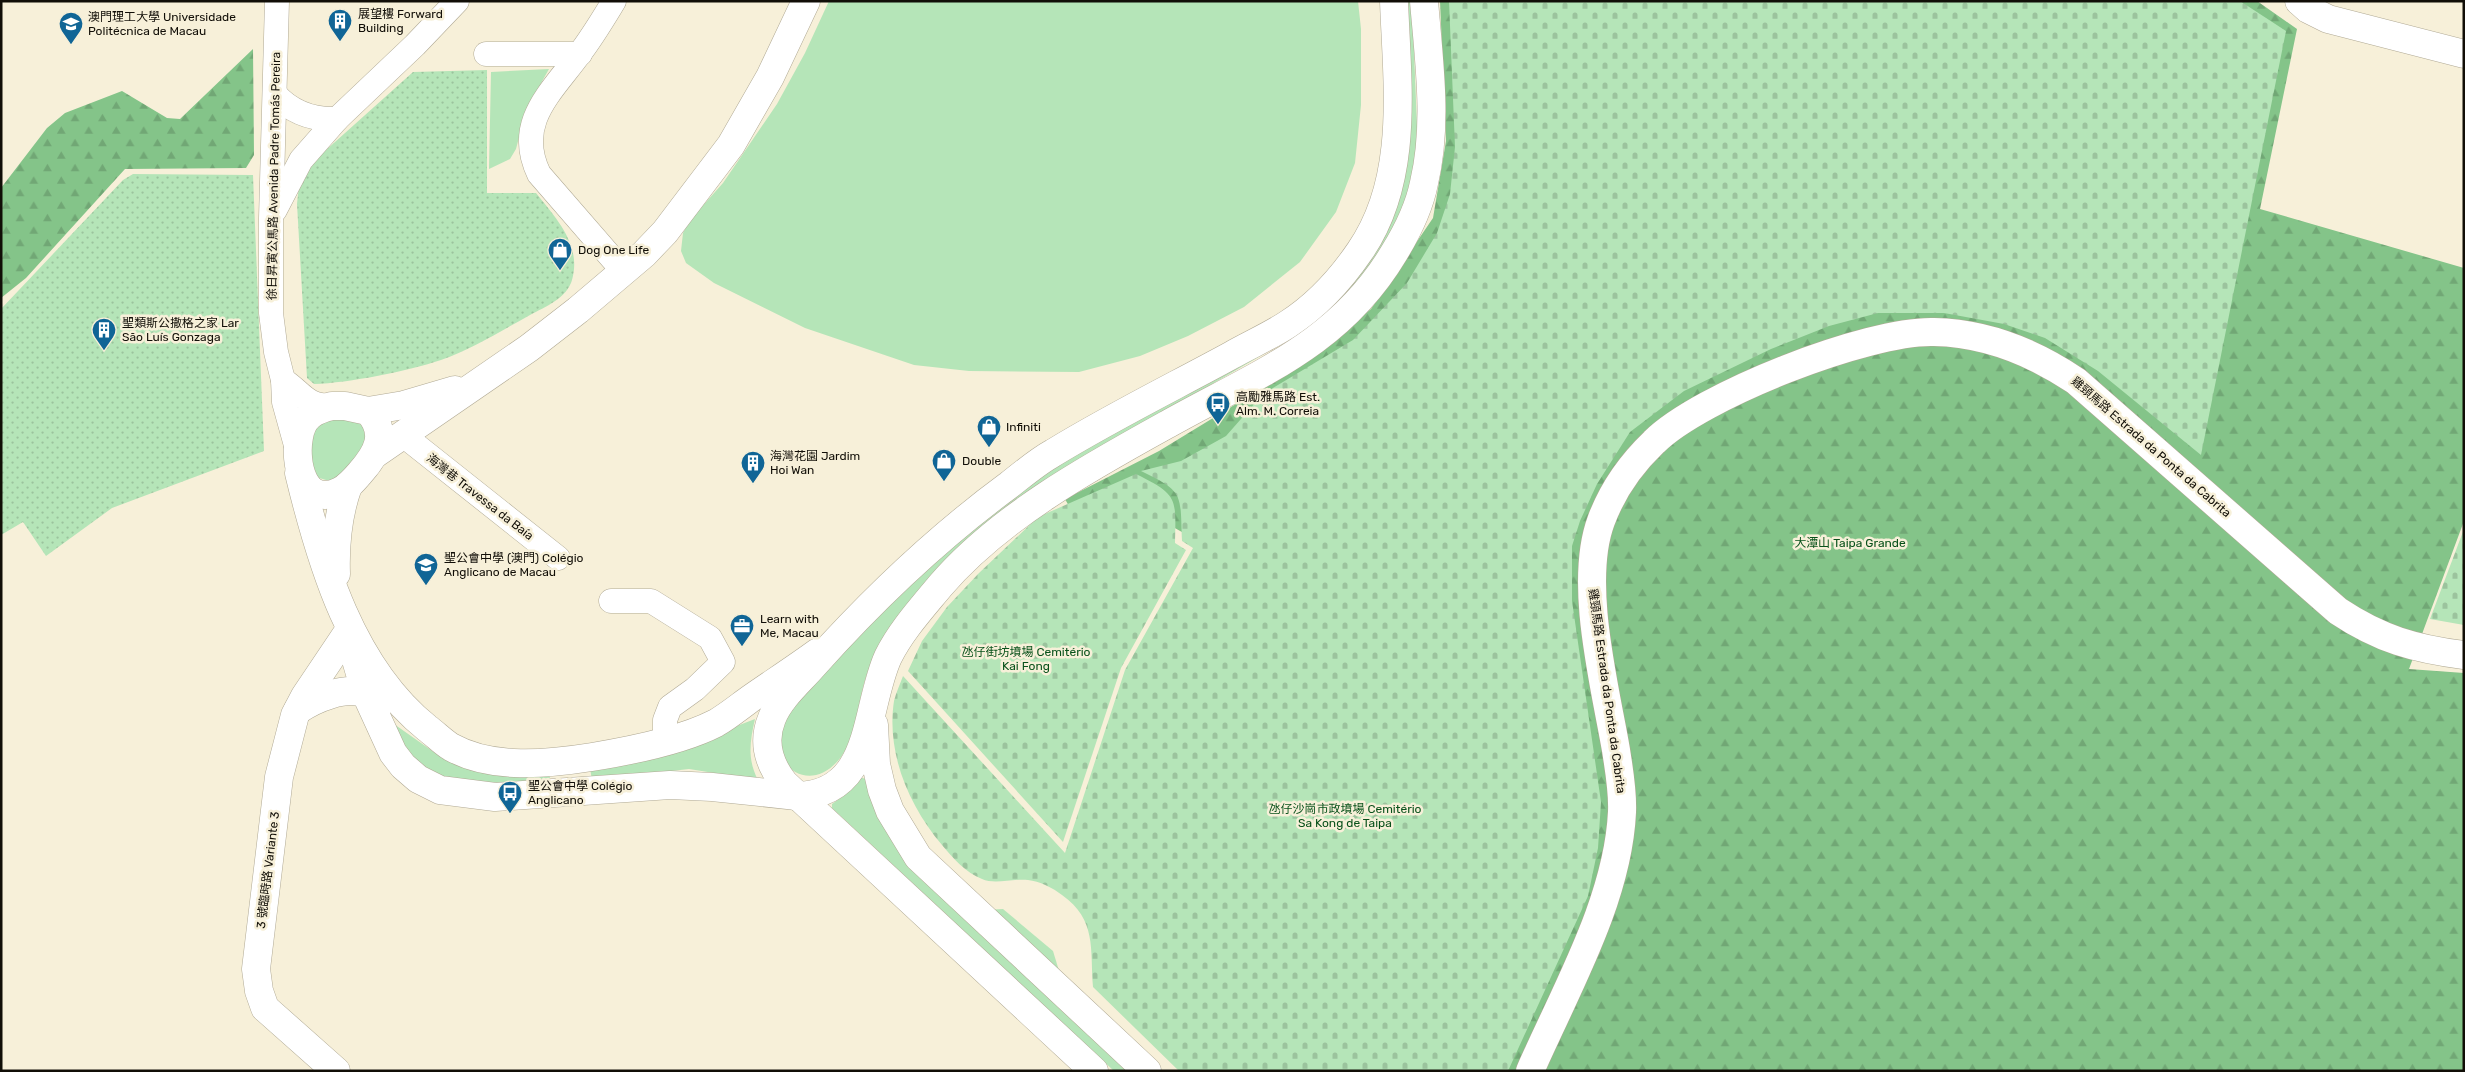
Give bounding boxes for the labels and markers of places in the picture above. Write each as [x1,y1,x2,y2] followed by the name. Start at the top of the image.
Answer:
[358,7,443,35] place label: 展望樓 Forward Building
[327,8,353,42] building icon: 展望樓 Forward Building
[88,10,236,38] place label: 澳門理工大學 Universidade Politécnica de Macau
[58,11,84,45] school or university icon: 澳門理工大學 Universidade Politécnica de Macau
[547,237,573,271] shop icon: Dog One Life
[578,243,649,257] place label: Dog One Life
[122,316,239,344] place label: 聖類斯公撒格之家 Lar São Luís Gonzaga
[91,317,117,351] building icon: 聖類斯公撒格之家 Lar São Luís Gonzaga
[1236,390,1320,418] place label: 高勵雅馬路 Est. Alm. M. Correia
[1205,391,1231,425] bus stop icon: 高勵雅馬路 Est. Alm. M. Correia
[976,414,1002,448] shop icon: Infiniti
[1006,420,1041,434] place label: Infiniti
[931,448,957,482] shop icon: Double
[770,449,860,477] place label: 海灣花園 Jardim Hoi Wan
[740,450,766,484] building icon: 海灣花園 Jardim Hoi Wan
[962,454,1001,468] place label: Double
[444,551,584,579] place label: 聖公會中學 (澳門) Colégio Anglicano de Macau
[413,552,439,586] school or university icon: 聖公會中學 (澳門) Colégio Anglicano de Macau
[760,612,819,640] place label: Learn with Me, Macau
[729,613,755,647] office icon: Learn with Me, Macau
[528,779,633,807] place label: 聖公會中學 Colégio Anglicano
[497,780,523,814] bus stop icon: 聖公會中學 Colégio Anglicano

